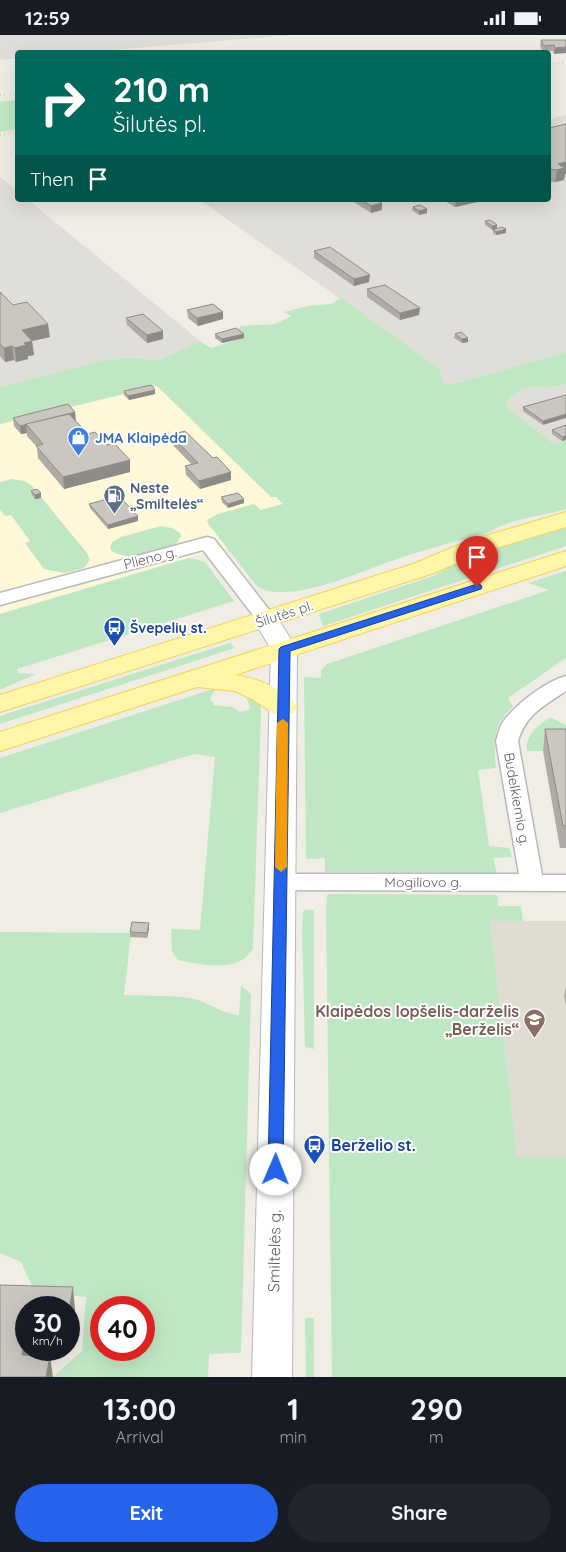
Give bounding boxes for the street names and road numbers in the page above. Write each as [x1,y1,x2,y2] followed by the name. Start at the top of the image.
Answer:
[122,543,178,573] street label: Plieno g.
[253,596,315,632] street label: Šilutės pl.
[500,751,534,847] street label: Budelkiemio g.
[384,873,462,891] street label: Mogiliovo g.
[263,1210,285,1292] street label: Smiltelės g.

